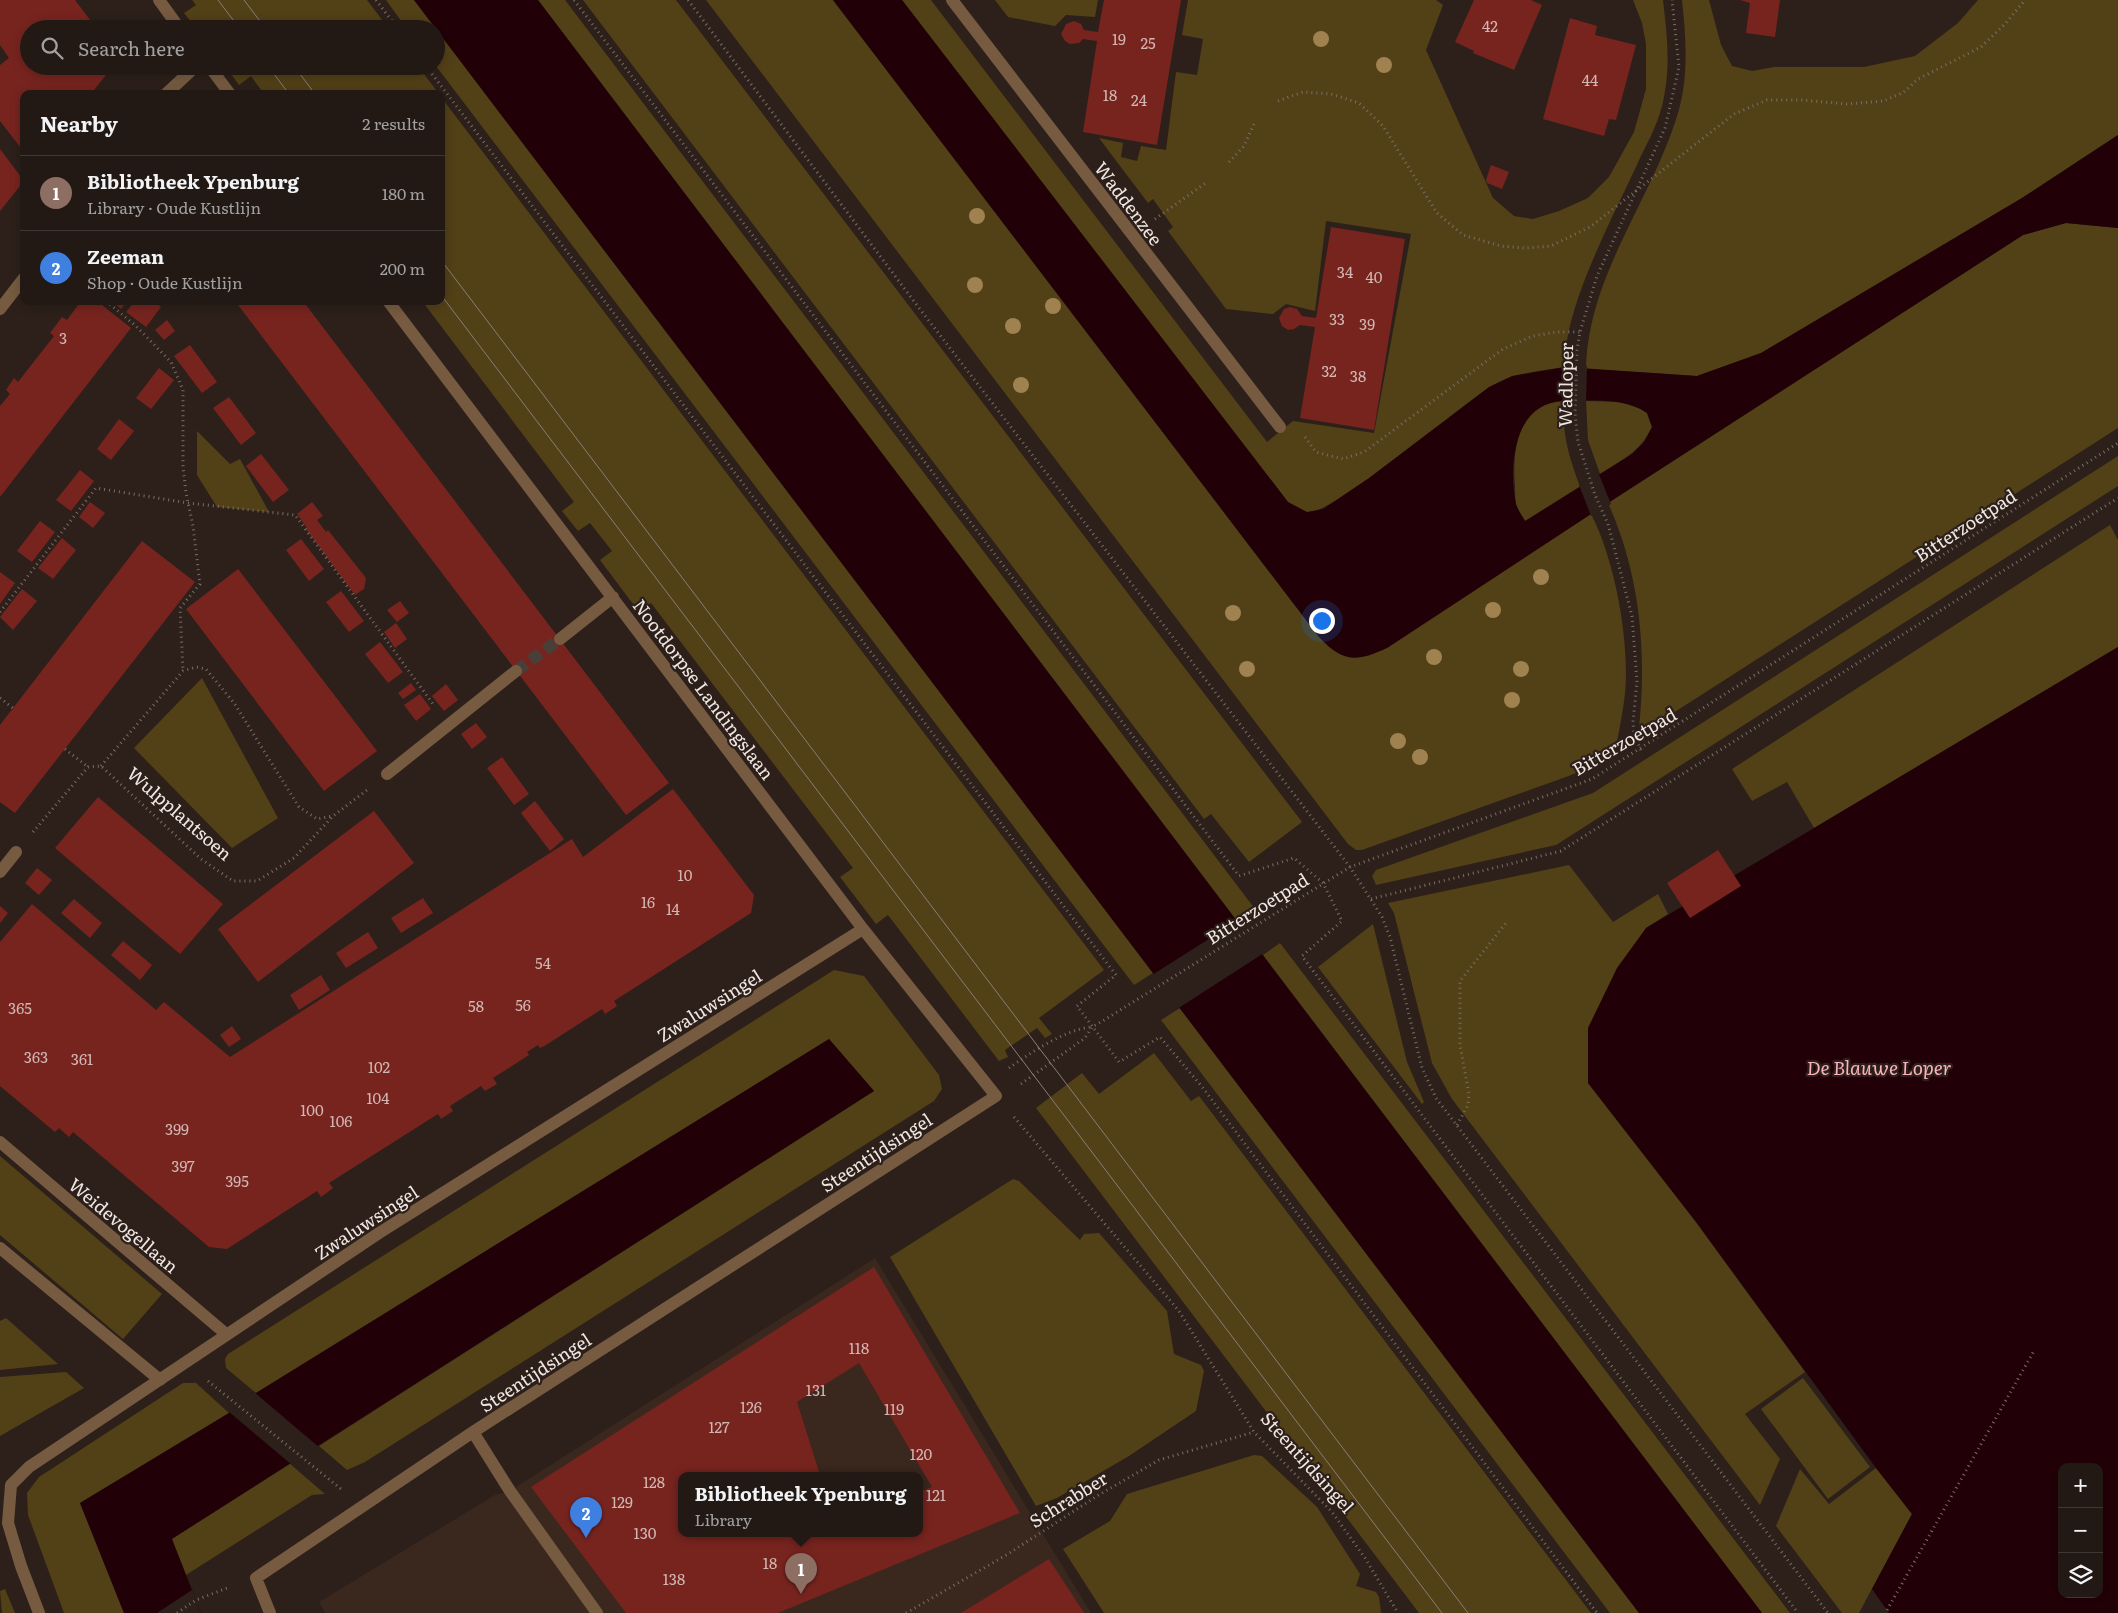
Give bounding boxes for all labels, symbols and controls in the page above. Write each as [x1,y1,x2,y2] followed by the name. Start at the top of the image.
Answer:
[1482,14,1498,37] house number: 42
[20,20,445,75] search box
[1112,27,1126,50] house number: 19
[1140,31,1156,54] house number: 25
[38,34,66,62] icon: search
[78,34,185,62] text: Search here
[1582,68,1598,91] house number: 44
[1103,83,1117,106] house number: 18
[1131,88,1147,111] house number: 24
[40,107,118,138] text: Nearby
[362,111,425,135] text: 2 results
[1088,155,1170,251] street label: Waddenzee
[87,167,299,195] text: Bibliotheek Ypenburg
[53,181,59,205] text: 1
[382,181,425,205] text: 180 m
[87,195,261,219] text: Library · Oude Kustlijn
[87,242,164,270] text: Zeeman
[52,256,60,280] text: 2
[380,256,425,280] text: 200 m
[1337,260,1353,283] house number: 34
[1366,265,1383,288] house number: 40
[87,270,243,294] text: Shop · Oude Kustlijn
[1329,307,1345,330] house number: 33
[1359,312,1375,335] house number: 39
[59,326,67,349] house number: 3
[1551,342,1579,428] street label: Wadloper
[1321,359,1337,382] house number: 32
[1350,364,1366,387] house number: 38
[1909,482,2021,568] street label: Bitterzoetpad
[627,593,781,785] street label: Nootdorpse Landingslaan
[1309,608,1335,634] your location
[1567,700,1681,782] street label: Bitterzoetpad
[121,760,239,866] street label: Wulpplantsoen
[678,863,693,886] house number: 10
[1200,866,1314,950] street label: Bitterzoetpad
[641,890,655,913] house number: 16
[666,897,680,920] house number: 14
[535,951,551,974] house number: 54
[651,962,767,1048] street label: Zwaluwsingel
[515,993,531,1016] house number: 56
[468,994,484,1017] house number: 58
[8,996,32,1019] house number: 365
[24,1045,48,1068] house number: 363
[71,1047,93,1070] house number: 361
[1806,1053,1952,1081] water label: De Blauwe Loper
[368,1055,391,1078] house number: 102
[366,1086,390,1109] house number: 104
[300,1098,324,1121] house number: 100
[815,1106,937,1198] street label: Steentijdsingel
[330,1109,352,1132] house number: 106
[165,1117,189,1140] house number: 399
[171,1154,195,1177] house number: 397
[225,1169,249,1192] house number: 395
[63,1171,185,1279] street label: Weidevogellaan
[309,1178,423,1266] street label: Zwaluwsingel
[474,1326,596,1418] street label: Steentijdsingel
[849,1336,869,1359] house number: 118
[806,1378,826,1401] house number: 131
[740,1395,762,1418] house number: 126
[884,1397,904,1420] house number: 119
[1255,1405,1361,1519] street label: Steentijdsingel
[708,1415,730,1438] house number: 127
[910,1442,933,1465] house number: 120
[2058,1463,2103,1598] map controls
[2058,1463,2103,1508] button: +
[1024,1464,1113,1534] street label: Schrabber
[643,1470,665,1493] house number: 128
[678,1472,923,1537] popup
[694,1479,907,1507] text: Bibliotheek Ypenburg
[926,1483,946,1506] house number: 121
[611,1490,633,1513] house number: 129
[570,1497,602,1538] pin: 2
[694,1507,752,1531] text: Library
[2058,1508,2103,1553] button: −
[634,1521,657,1544] house number: 130
[763,1551,777,1574] house number: 18
[785,1553,817,1594] pin: 1
[2058,1553,2103,1598] button: layers
[663,1567,685,1590] house number: 138

